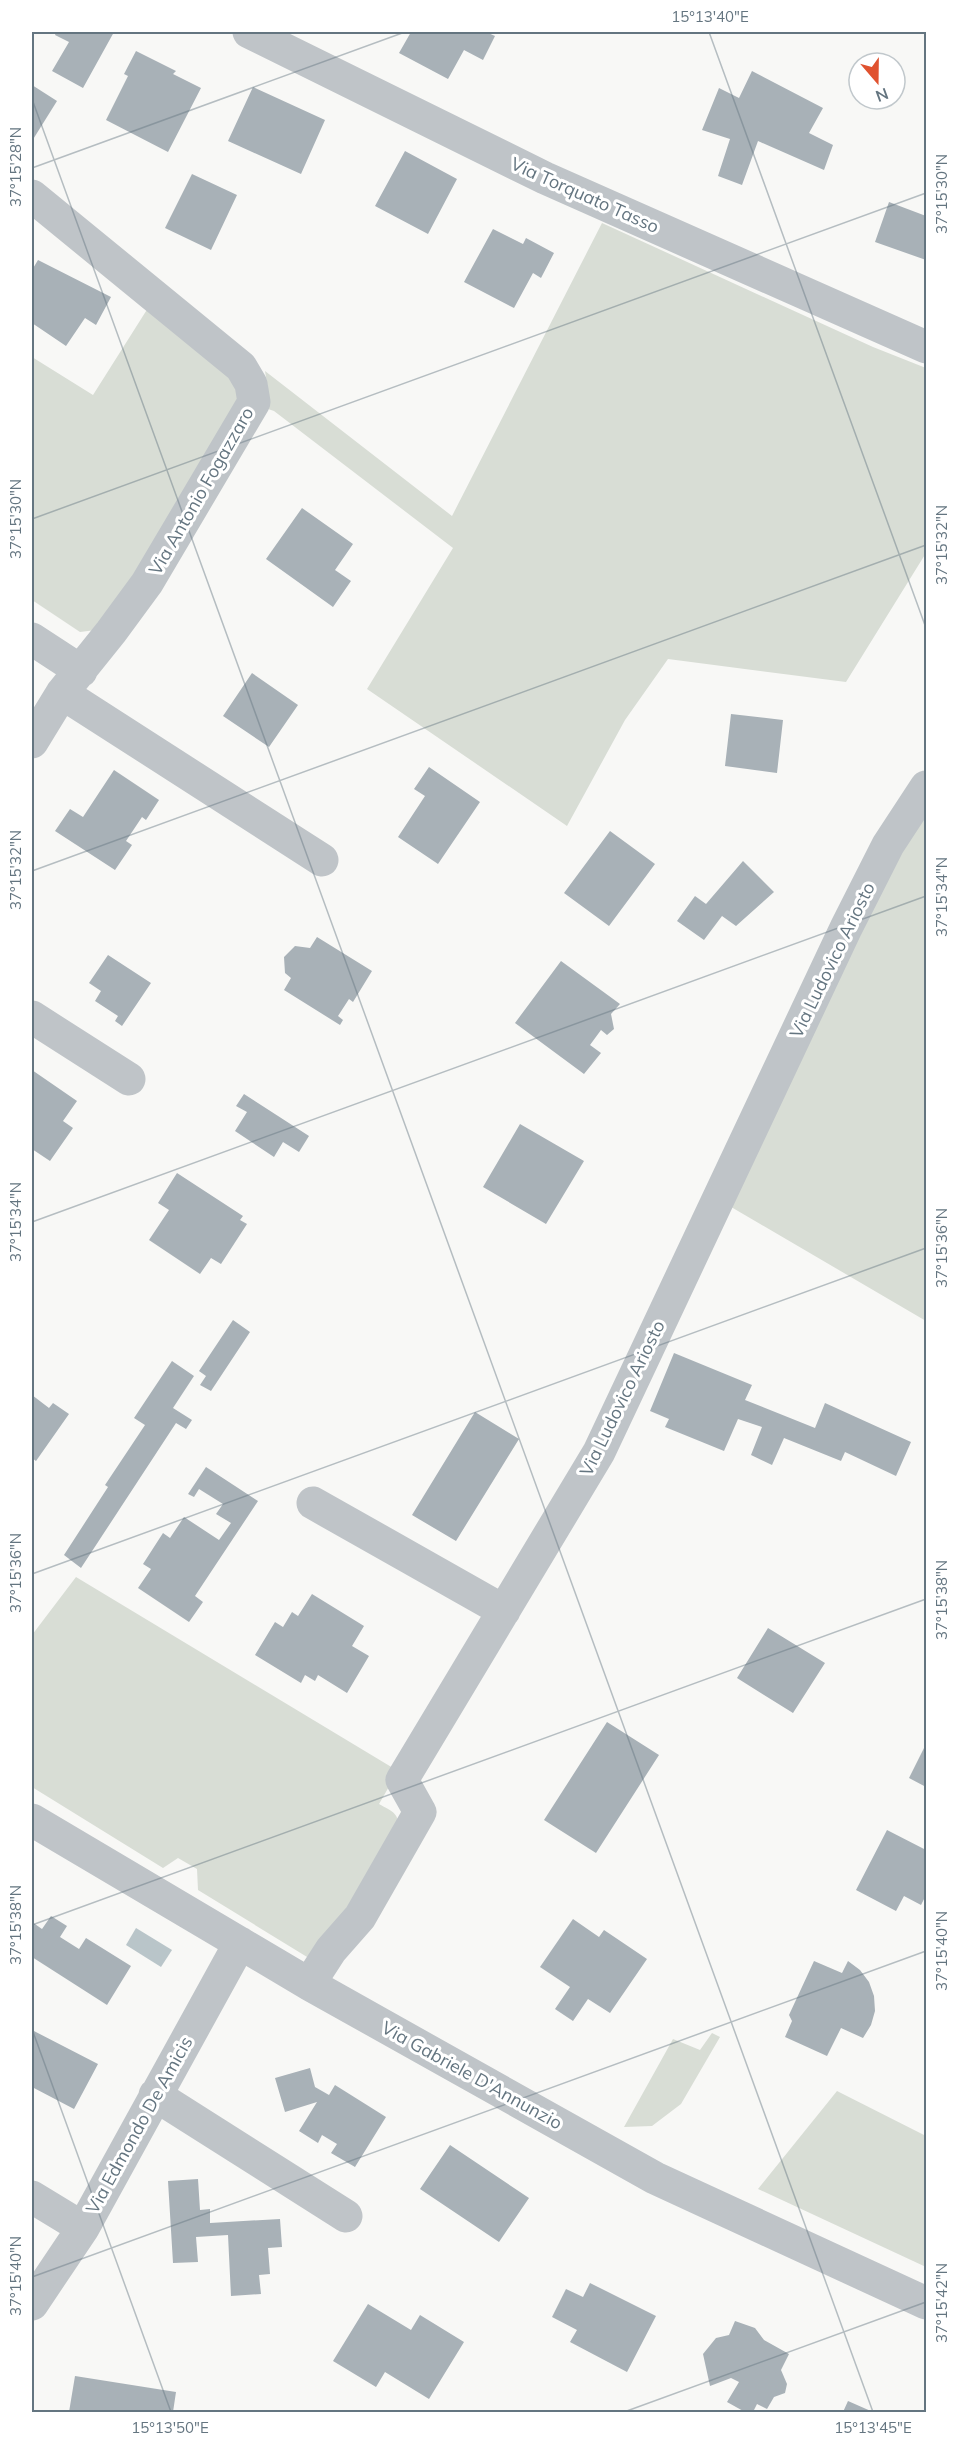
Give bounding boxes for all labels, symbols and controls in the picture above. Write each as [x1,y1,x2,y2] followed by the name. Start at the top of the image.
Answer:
[671,7,749,26] text: 15°13'40"E
[847,51,907,111] north arrow
[873,84,891,107] text: N
[6,127,25,207] text: 37°15'28"N
[507,152,663,238] street label: Via Torquato Tasso
[932,154,951,234] text: 37°15'30"N
[143,403,259,579] street label: Via Antonio Fogazzaro
[6,479,25,559] text: 37°15'30"N
[932,505,951,585] text: 37°15'32"N
[6,830,25,910] text: 37°15'32"N
[932,857,951,937] text: 37°15'34"N
[784,878,880,1042] street label: Via Ludovico Ariosto
[6,1182,25,1262] text: 37°15'34"N
[932,1208,951,1288] text: 37°15'36"N
[574,1316,670,1480] street label: Via Ludovico Ariosto
[6,1533,25,1613] text: 37°15'36"N
[932,1560,951,1640] text: 37°15'38"N
[6,1885,25,1965] text: 37°15'38"N
[932,1911,951,1991] text: 37°15'40"N
[378,2016,566,2134] street label: Via Gabriele D'Annunzio
[81,2032,197,2218] street label: Via Edmondo De Amicis
[6,2236,25,2316] text: 37°15'40"N
[932,2263,951,2343] text: 37°15'42"N
[131,2418,209,2437] text: 15°13'50"E
[834,2418,912,2437] text: 15°13'45"E

